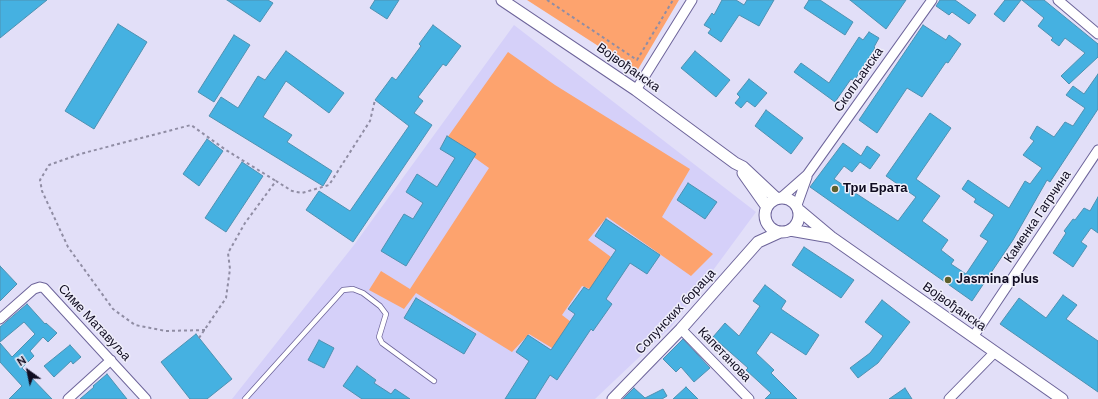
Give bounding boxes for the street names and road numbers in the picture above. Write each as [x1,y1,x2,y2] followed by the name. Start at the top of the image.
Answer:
[593,40,663,96] street label: Војвођанска
[831,45,887,115] street label: Скопљанска
[1001,168,1075,266] street label: Каменка Гагрчина
[633,266,719,358] street label: Солунских бораца
[919,279,989,335] street label: Војвођанска
[54,281,134,365] street label: Симе Матавуља
[694,324,754,386] street label: Капетанова

